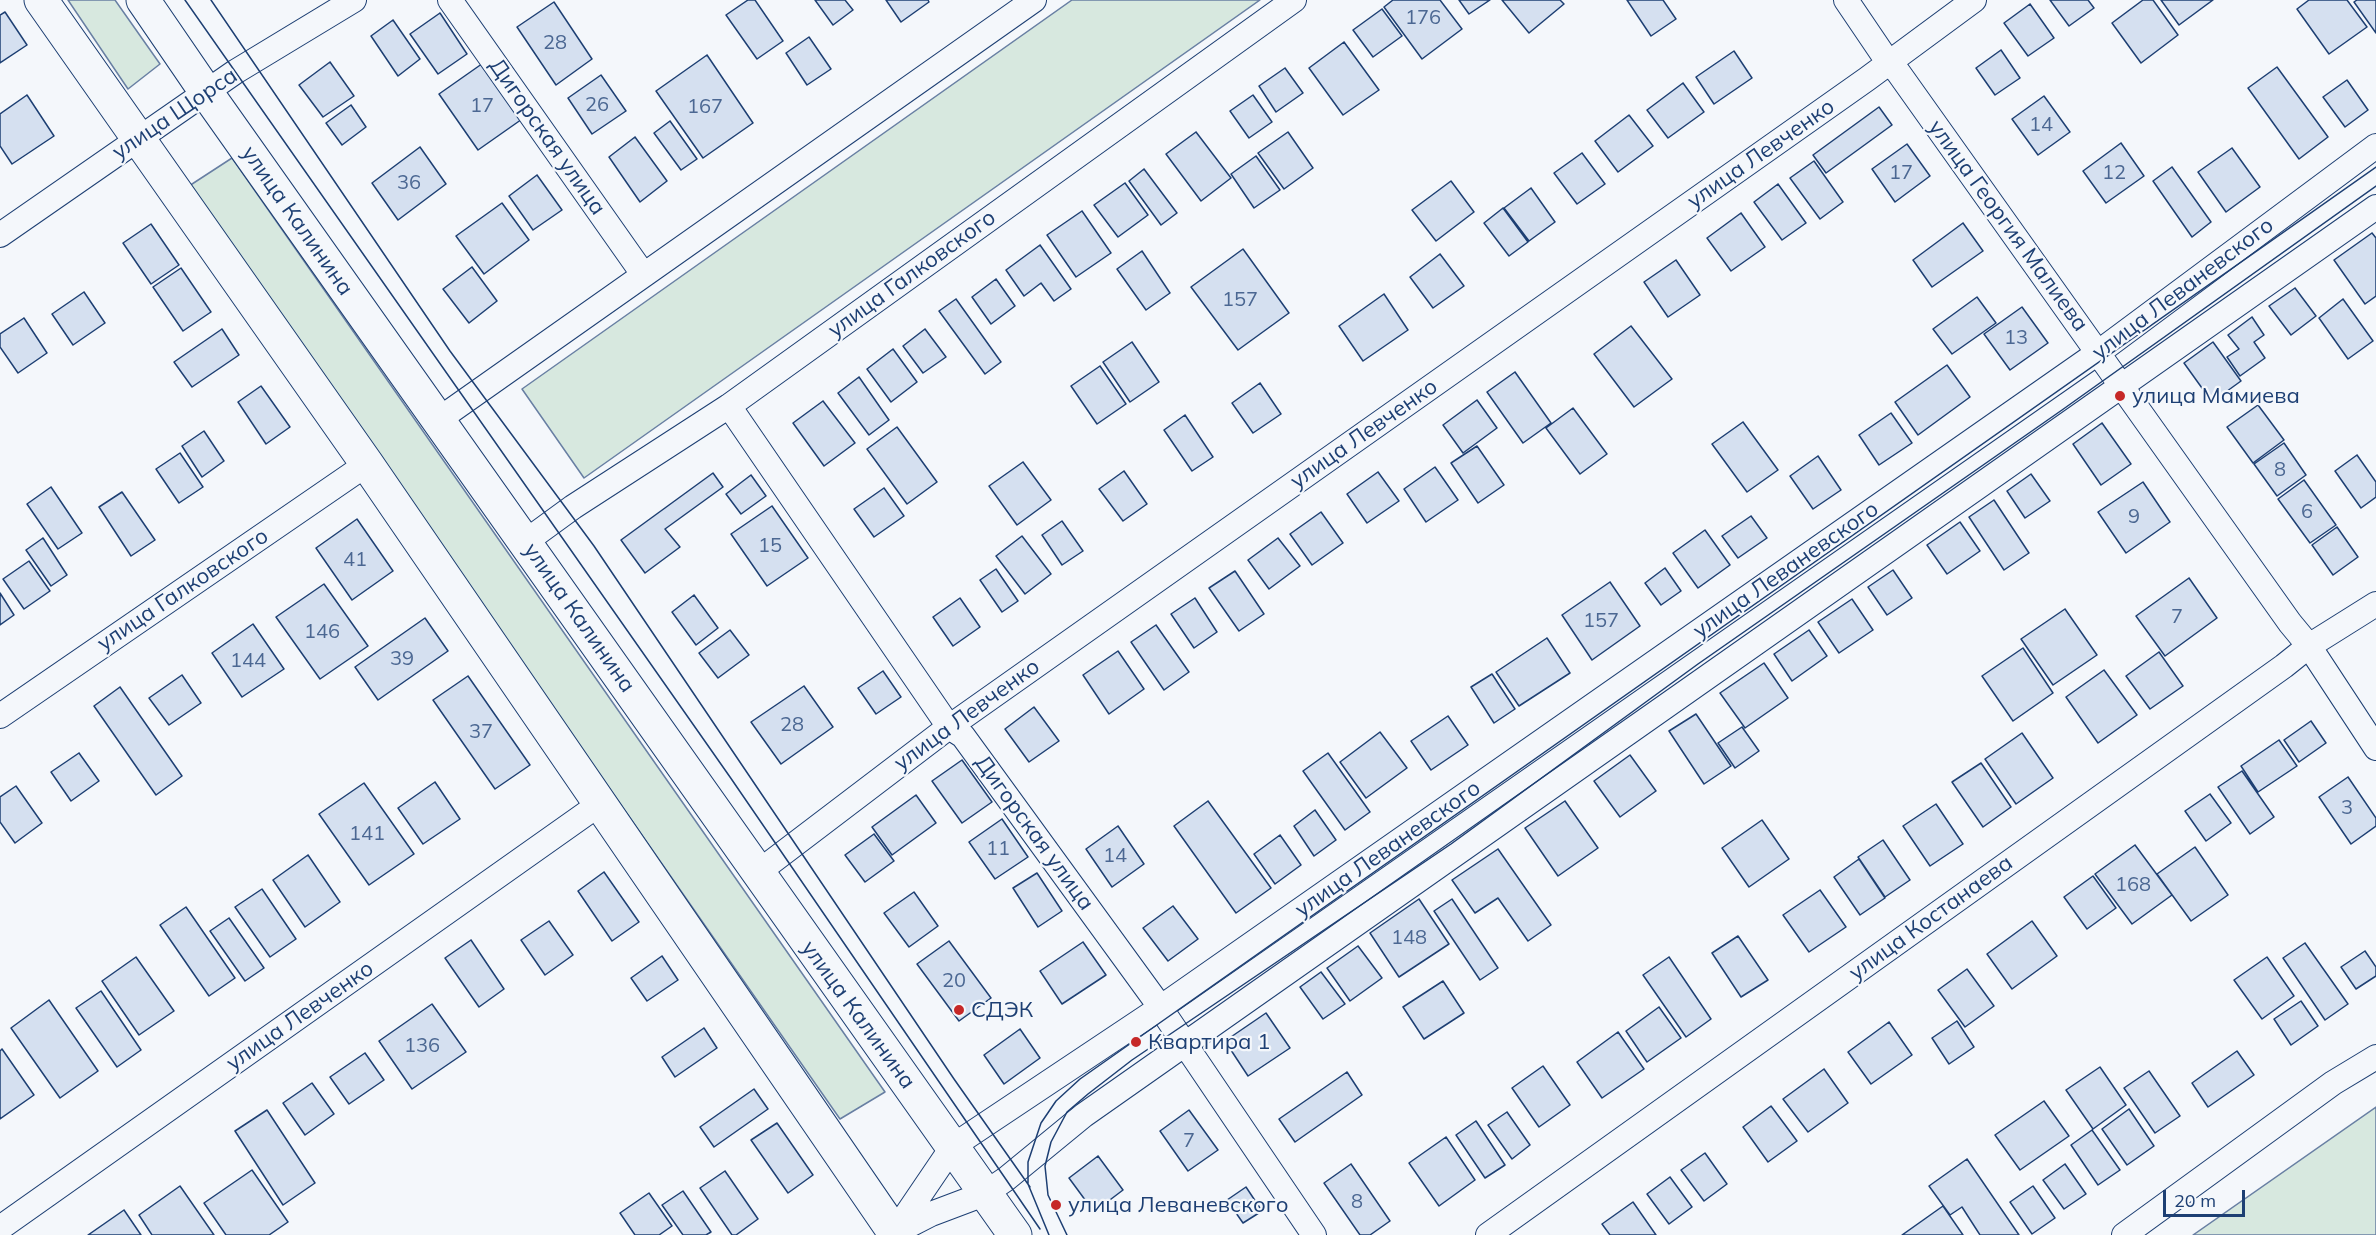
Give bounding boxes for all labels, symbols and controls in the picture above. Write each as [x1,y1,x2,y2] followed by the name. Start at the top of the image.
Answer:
[1405,6,1441,30] house number: 176
[543,31,567,55] house number: 28
[483,54,611,220] street label: Дигорская улица
[107,62,243,166] street label: улица Щорса
[585,93,609,117] house number: 26
[1682,93,1840,215] street label: улица Левченко
[470,94,494,118] house number: 17
[687,95,723,119] house number: 167
[2029,113,2053,137] house number: 14
[1922,115,2094,337] street label: улица Георгия Малиева
[236,141,358,301] street label: улица Калинина
[1889,161,1913,185] house number: 17
[2102,161,2126,185] house number: 12
[397,171,421,195] house number: 36
[823,204,1001,344] street label: улица Галковского
[2087,212,2279,366] street label: улица Леваневского
[1222,288,1258,312] house number: 157
[2004,326,2028,350] house number: 13
[1285,373,1443,495] street label: улица Левченко
[2132,383,2300,409] place label: улица Мамиева
[2113,389,2127,403] marker: улица Мамиева
[2274,458,2286,482] house number: 8
[1688,496,1884,644] street label: улица Леваневского
[2301,500,2313,524] house number: 6
[2128,505,2140,529] house number: 9
[92,523,274,657] street label: улица Галковского
[758,534,782,558] house number: 15
[518,538,640,698] street label: улица Калинина
[343,548,367,572] house number: 41
[2171,605,2183,629] house number: 7
[1583,609,1619,633] house number: 157
[304,620,340,644] house number: 146
[390,647,414,671] house number: 39
[230,649,266,673] house number: 144
[889,653,1045,777] street label: улица Левченко
[780,713,804,737] house number: 28
[469,720,493,744] house number: 37
[969,750,1099,916] street label: Дигорская улица
[1290,775,1486,923] street label: улица Леваневского
[2341,796,2353,820] house number: 3
[349,822,385,846] house number: 141
[986,837,1010,861] house number: 11
[1103,844,1127,868] house number: 14
[1844,850,2018,986] street label: улица Костанаева
[2115,873,2151,897] house number: 168
[1391,926,1427,950] house number: 148
[795,936,921,1094] street label: улица Калинина
[221,955,379,1077] street label: улица Левченко
[942,969,966,993] house number: 20
[971,997,1033,1023] place label: СДЭК
[952,1003,966,1017] marker: СДЭК
[1148,1029,1270,1055] place label: Квартира 1
[404,1034,440,1058] house number: 136
[1129,1035,1143,1049] marker: Квартира 1
[1183,1129,1195,1153] house number: 7
[2166,1178,2248,1216] scale bar
[2174,1189,2216,1212] text: 20 m
[1351,1190,1363,1214] house number: 8
[1068,1192,1288,1218] place label: улица Леваневского
[1049,1198,1063,1212] marker: улица Леваневского

